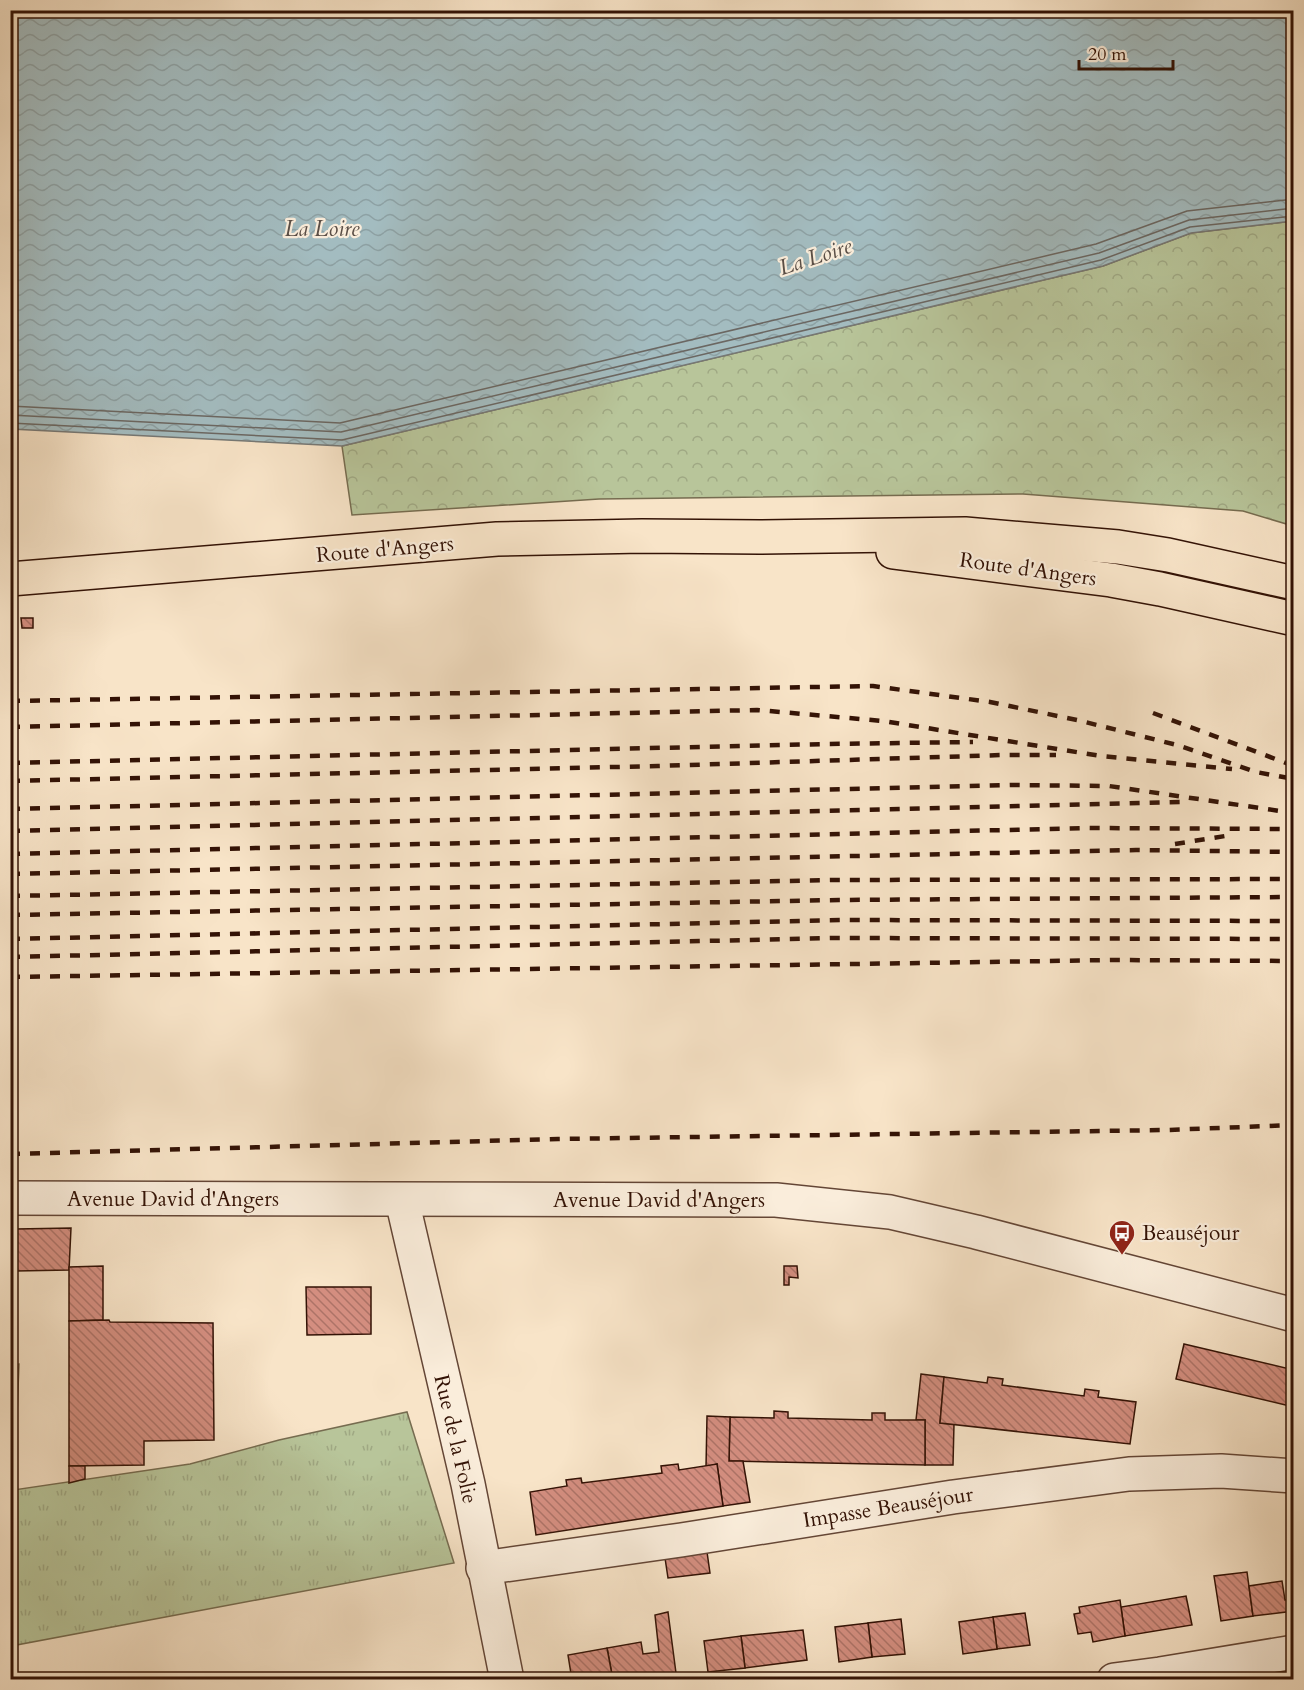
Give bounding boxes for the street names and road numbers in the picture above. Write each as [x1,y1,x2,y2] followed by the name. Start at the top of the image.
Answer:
[315,529,455,570] street label: Route d'Angers
[958,546,1098,593] street label: Route d'Angers
[67,1185,279,1214] street label: Avenue David d'Angers
[553,1186,765,1215] street label: Avenue David d'Angers
[427,1372,484,1507] street label: Rue de la Folie
[801,1480,976,1535] street label: Impasse Beauséjour

